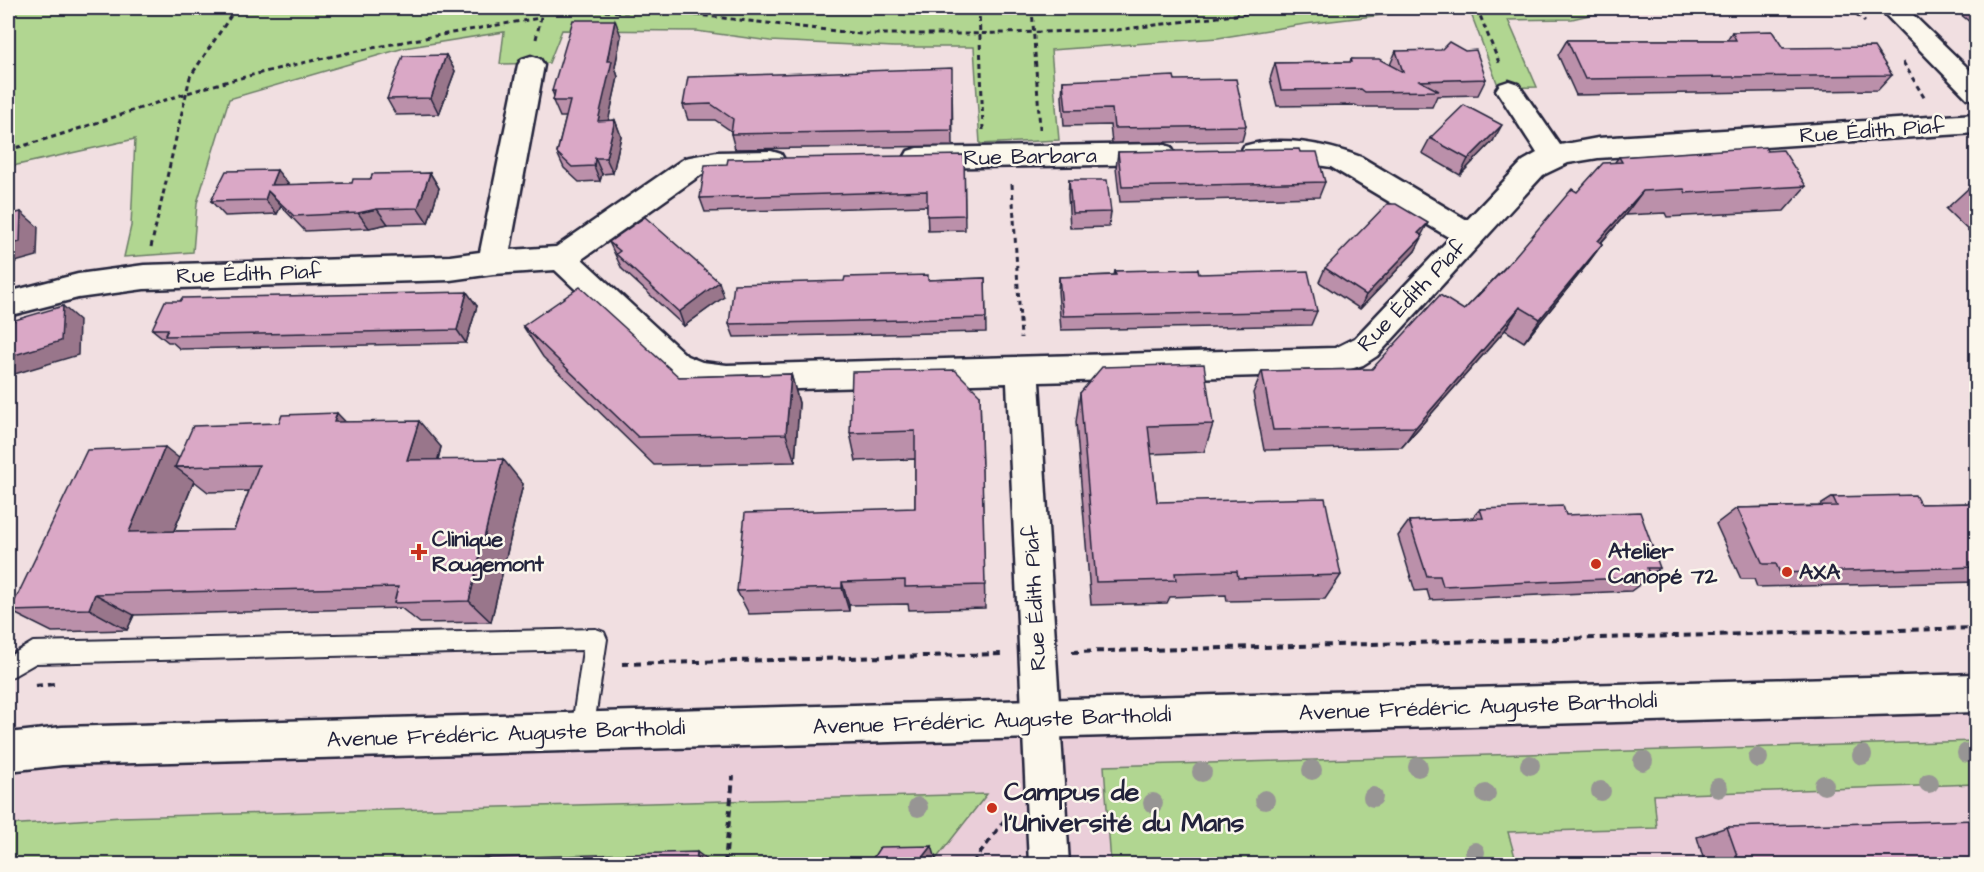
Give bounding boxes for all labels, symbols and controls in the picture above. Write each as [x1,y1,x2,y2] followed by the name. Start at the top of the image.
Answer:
[1798,110,1947,152] street label: Rue Édith Piaf
[963,140,1097,174] street label: Rue Barbara
[1350,232,1474,359] street label: Rue Édith Piaf
[176,256,323,292] street label: Rue Édith Piaf
[432,524,545,581] place label: Clinique Rougemont
[1016,524,1054,671] street label: Rue Édith Piaf
[1608,536,1718,592] place label: Atelier Canopé 72
[410,543,428,561] marker: Clinique Rougemont
[1589,557,1603,571] marker: Atelier Canopé 72
[1799,557,1841,588] place label: AXA
[1780,565,1794,579] marker: AXA
[1298,685,1658,730] street label: Avenue Frédéric Auguste Bartholdi
[812,699,1172,744] street label: Avenue Frédéric Auguste Bartholdi
[326,712,686,757] street label: Avenue Frédéric Auguste Bartholdi
[1004,773,1245,842] place label: Campus de l'Université du Mans
[985,801,999,815] marker: Campus de l'Université du Mans

